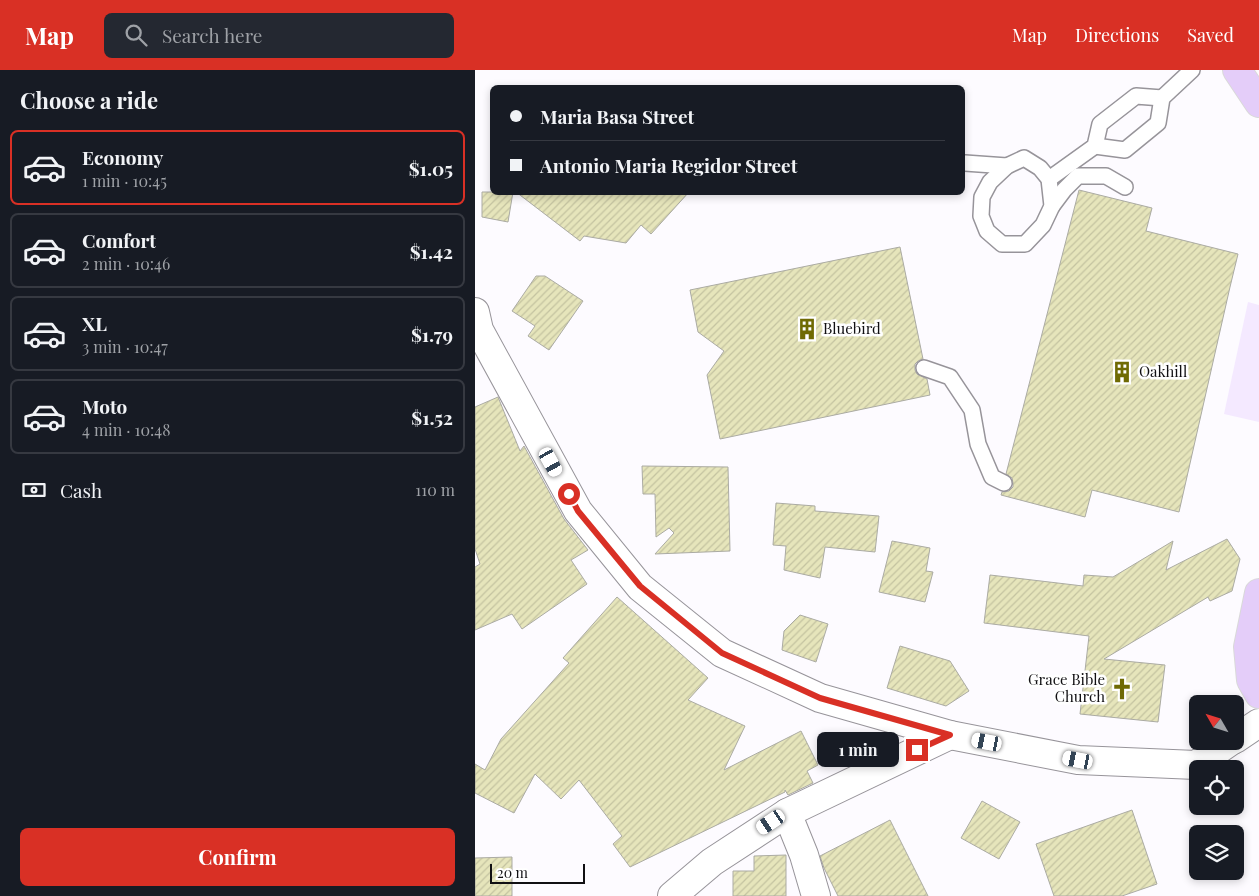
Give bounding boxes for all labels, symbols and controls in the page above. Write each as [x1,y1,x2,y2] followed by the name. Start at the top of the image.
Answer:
[104,13,454,58] search box
[25,19,74,51] text: Map
[122,21,150,49] icon: search
[162,22,262,48] text: Search here
[1012,23,1047,47] text: Map
[1075,23,1159,47] text: Directions
[1187,23,1234,47] text: Saved
[20,85,158,115] text: Choose a ride
[540,103,694,129] text: Maria Basa Street
[82,144,163,170] text: Economy
[22,145,67,190] icon: car
[540,152,797,178] text: Antonio Maria Regidor Street
[409,155,453,181] text: $1.05
[82,170,167,191] text: 1 min · 10:45
[82,227,156,253] text: Comfort
[22,228,67,273] icon: car
[410,238,453,264] text: $1.42
[82,253,170,274] text: 2 min · 10:46
[82,310,107,336] text: XL
[22,311,67,356] icon: car
[794,316,820,342] building icon: Bluebird
[823,318,881,338] place label: Bluebird
[411,321,453,347] text: $1.79
[82,336,168,357] text: 3 min · 10:47
[1109,359,1135,385] building icon: Oakhill
[1139,361,1187,381] place label: Oakhill
[82,393,127,419] text: Moto
[22,394,67,439] icon: car
[411,404,453,430] text: $1.52
[82,419,171,440] text: 4 min · 10:48
[537,445,564,479] car
[20,476,48,504] icon: cash
[60,477,102,503] text: Cash
[415,479,455,500] text: 110 m
[558,483,580,505] route start
[1028,669,1105,706] place label: Grace Bible Church
[1109,676,1135,702] church icon: Grace Bible Church
[1189,695,1244,750] north arrow
[1189,695,1244,880] map controls
[817,732,899,768] callout: 1 min
[970,732,1003,752] car
[838,739,878,760] text: 1 min
[906,739,928,761] route end
[1061,750,1094,770] car
[1189,760,1244,815] button: locate
[754,807,787,837] car
[1189,825,1244,880] button: layers
[20,828,455,886] button: Confirm
[490,861,585,884] scale bar
[497,863,528,882] text: 20 m

